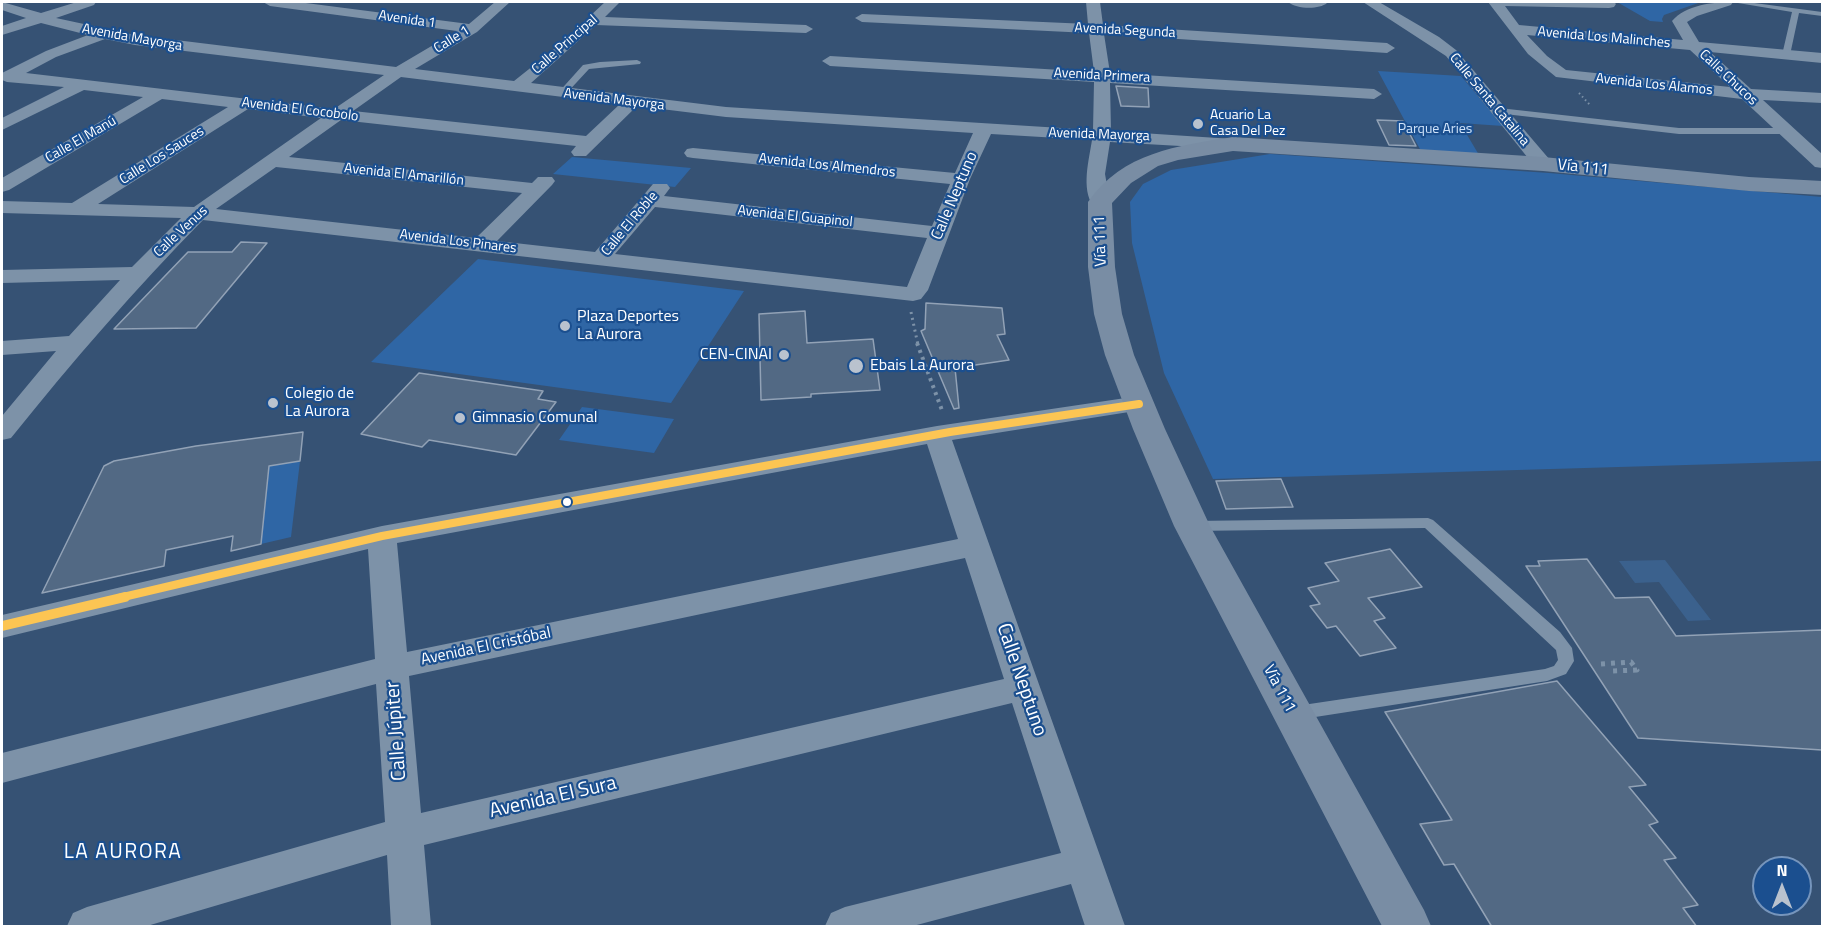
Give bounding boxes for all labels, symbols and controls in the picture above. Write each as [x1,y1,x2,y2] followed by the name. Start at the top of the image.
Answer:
[377,8,437,32] street label: Avenida 1
[529,12,601,78] street label: Calle Principal
[1074,20,1176,42] street label: Avenida Segunda
[81,21,183,55] street label: Avenida Mayorga
[431,23,473,57] street label: Calle 1
[1537,24,1671,52] street label: Avenida Los Malinches
[1695,47,1761,109] street label: Calle Chucos
[1445,50,1533,150] street label: Calle Santa Catalina
[1053,65,1151,87] street label: Avenida Primera
[1595,70,1713,100] street label: Avenida Los Álamos
[563,85,665,115] street label: Avenida Mayorga
[241,94,359,126] street label: Avenida El Cocobolo
[1210,108,1285,140] place label: Acuario La Casa Del Pez
[43,113,119,167] street label: Calle El Manú
[1191,117,1205,131] marker: Acuario La Casa Del Pez
[1398,122,1472,138] park label: Parque Aries
[117,123,207,189] street label: Calle Los Sauces
[1048,125,1150,145] street label: Avenida Mayorga
[928,149,982,243] street label: Calle Neptuno
[758,150,896,182] street label: Avenida Los Almendros
[1557,156,1609,180] street label: Vía 111
[343,160,465,190] street label: Avenida El Amarillón
[598,188,662,260] street label: Calle El Roble
[151,203,211,261] street label: Calle Venus
[737,203,853,231] street label: Avenida El Guapinol
[1091,215,1111,267] street label: Vía 111
[399,226,517,258] street label: Avenida Los Pinares
[577,307,679,345] place label: Plaza Deportes La Aurora
[558,319,572,333] marker: Plaza Deportes La Aurora
[700,345,772,365] place label: CEN-CINAI
[777,348,791,362] marker: CEN-CINAI
[870,356,974,376] place label: Ebais La Aurora
[847,357,865,375] marker: Ebais La Aurora
[285,384,354,422] place label: Colegio de La Aurora
[266,396,280,410] marker: Colegio de La Aurora
[472,408,597,428] place label: Gimnasio Comunal
[453,411,467,425] marker: Gimnasio Comunal
[561,496,573,508] unlabelled marker
[991,621,1051,739] street label: Calle Neptuno
[419,624,553,670] street label: Avenida El Cristóbal
[1258,662,1300,716] street label: Vía 111
[382,680,412,782] street label: Calle Júpiter
[487,772,619,824] street label: Avenida El Sura
[64,840,182,866] district label: LA AURORA
[1752,856,1812,916] north arrow
[1776,858,1788,882] text: N

